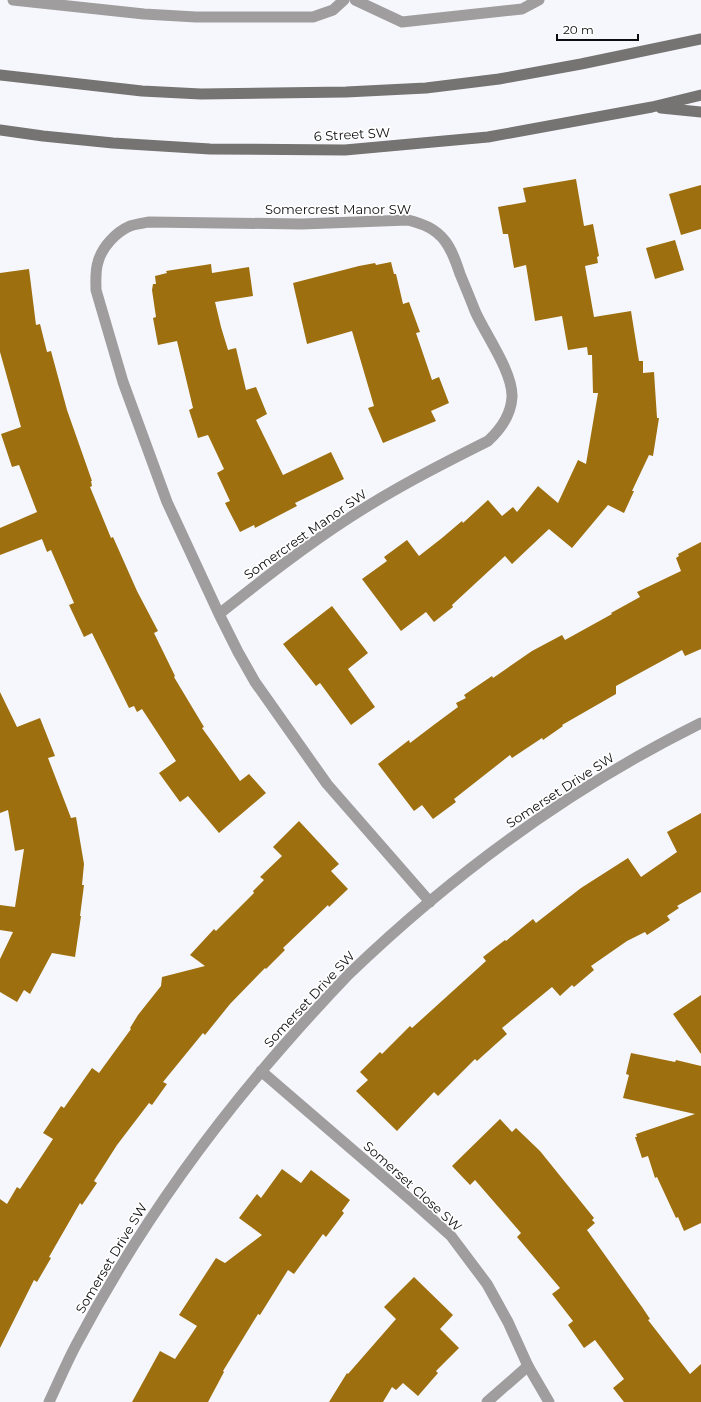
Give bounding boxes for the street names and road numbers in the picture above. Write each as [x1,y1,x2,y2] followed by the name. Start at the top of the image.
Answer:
[313,124,391,144] street label: 6 Street SW
[265,201,411,217] street label: Somercrest Manor SW
[241,486,369,582] street label: Somercrest Manor SW
[503,749,617,831] street label: Somerset Drive SW
[260,948,358,1050] street label: Somerset Drive SW
[361,1138,465,1234] street label: Somerset Close SW
[72,1200,150,1316] street label: Somerset Drive SW

